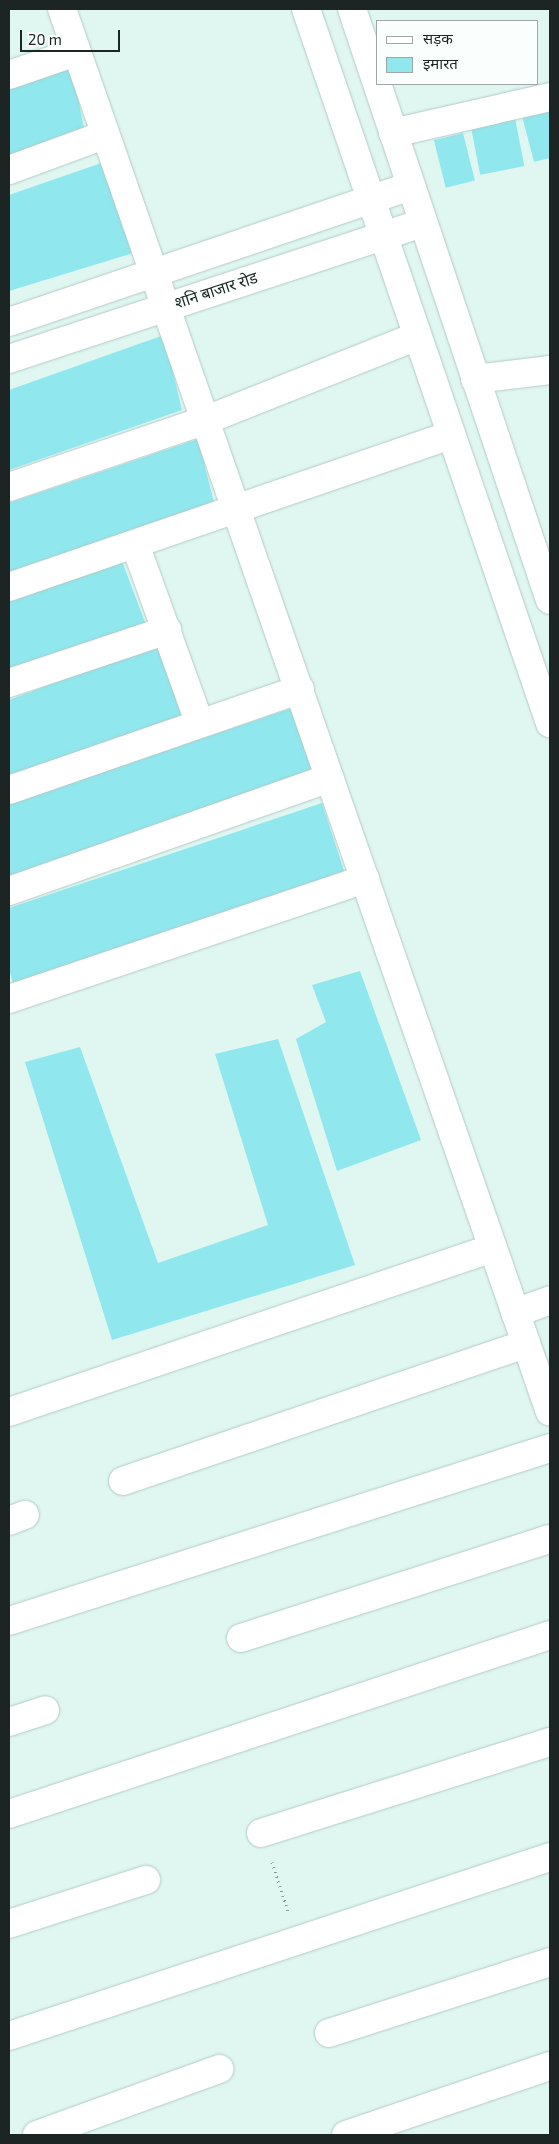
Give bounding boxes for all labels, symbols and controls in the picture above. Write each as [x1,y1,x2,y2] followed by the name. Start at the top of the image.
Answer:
[22,20,122,52] scale bar
[376,20,539,85] legend
[423,29,453,47] text: सड़क
[28,30,62,48] text: 20 m
[423,54,458,72] text: इमारत
[172,268,260,312] street label: शनि बाजार रोड

